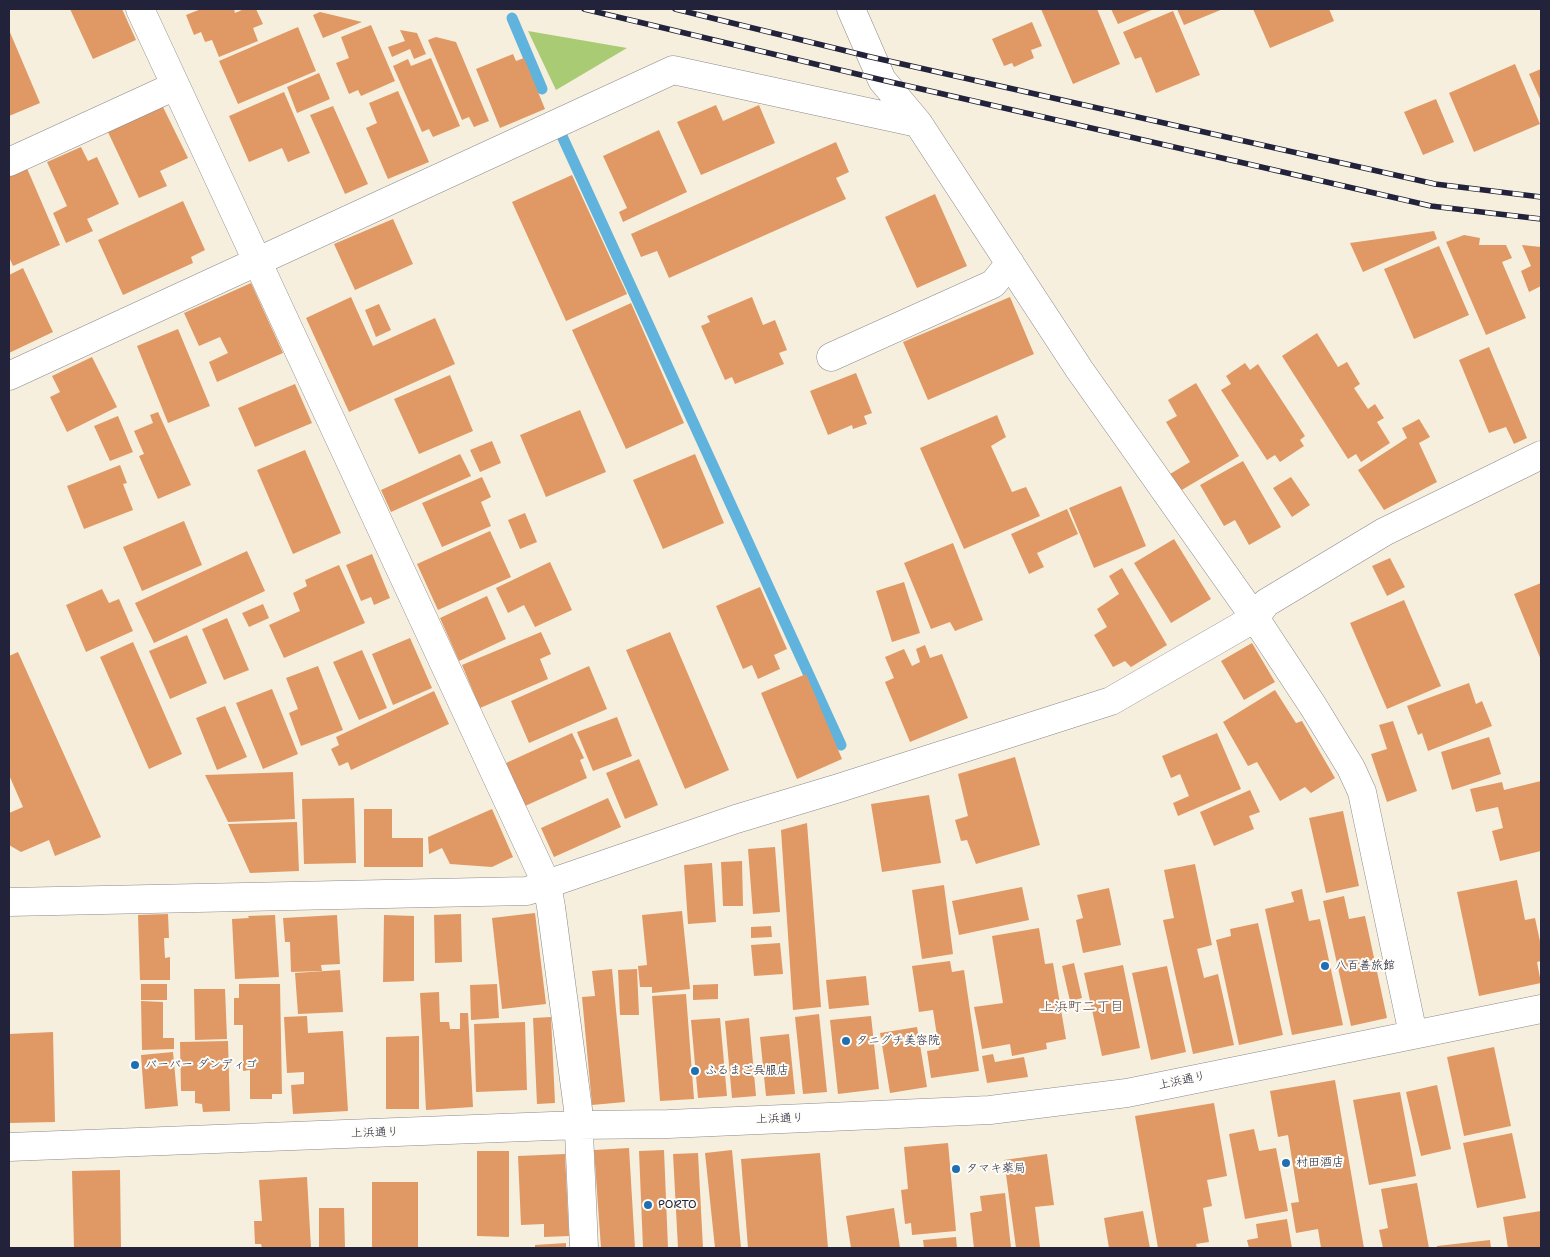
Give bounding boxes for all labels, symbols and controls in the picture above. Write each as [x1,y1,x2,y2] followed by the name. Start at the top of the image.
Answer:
[1335,959,1395,973] place label: 八百善旅館
[1319,960,1331,972] marker: 八百善旅館
[1040,999,1124,1015] district label: 上浜町二丁目
[856,1034,940,1048] place label: タニグチ美容院
[840,1035,852,1047] marker: タニグチ美容院
[145,1058,257,1072] place label: バーバー ダンディゴ
[129,1059,141,1071] marker: バーバー ダンディゴ
[705,1064,789,1078] place label: ふるまご呉服店
[689,1065,701,1077] marker: ふるまご呉服店
[1157,1069,1207,1093] street label: 上浜通り
[756,1111,804,1127] street label: 上浜通り
[351,1125,399,1141] street label: 上浜通り
[1296,1156,1344,1170] place label: 村田酒店
[1280,1157,1292,1169] marker: 村田酒店
[966,1162,1026,1176] place label: タマキ薬局
[950,1163,962,1175] marker: タマキ薬局
[658,1198,697,1212] place label: PORTO
[642,1199,654,1211] marker: PORTO

